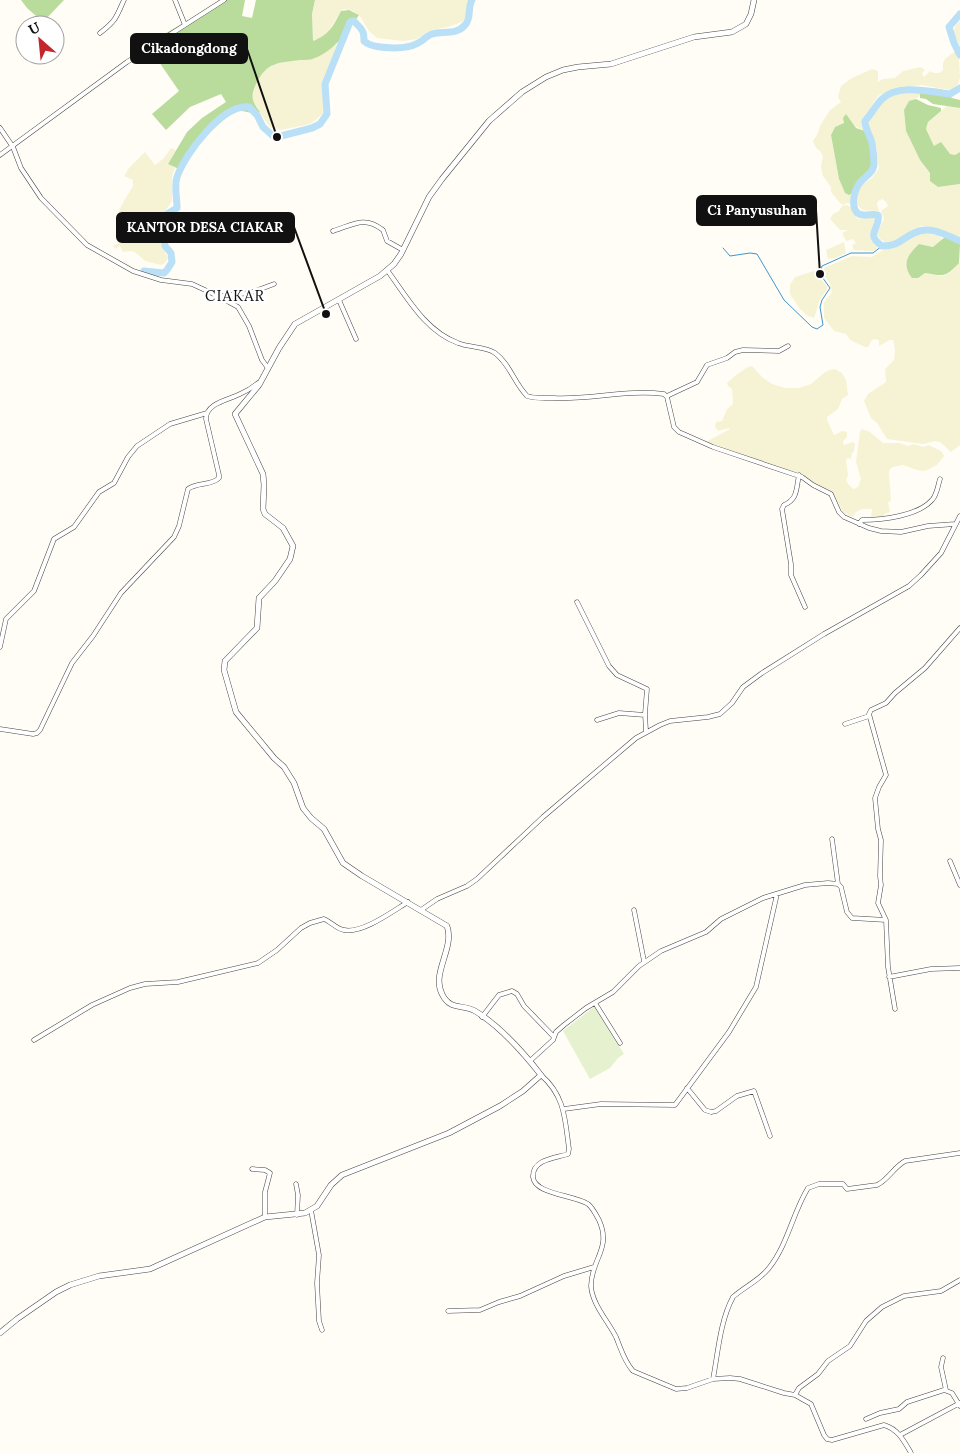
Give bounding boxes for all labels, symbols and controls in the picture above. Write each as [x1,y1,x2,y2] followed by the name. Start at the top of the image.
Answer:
[15,15,65,65] north arrow
[25,18,43,39] text: U
[131,34,247,63] callout: Cikadongdong
[141,39,238,57] text: Cikadongdong
[697,196,816,225] callout: Ci Panyusuhan
[707,201,807,219] text: Ci Panyusuhan
[117,213,294,242] callout: KANTOR DESA CIAKAR
[127,218,284,236] text: KANTOR DESA CIAKAR
[205,286,265,305] district label: CIAKAR

